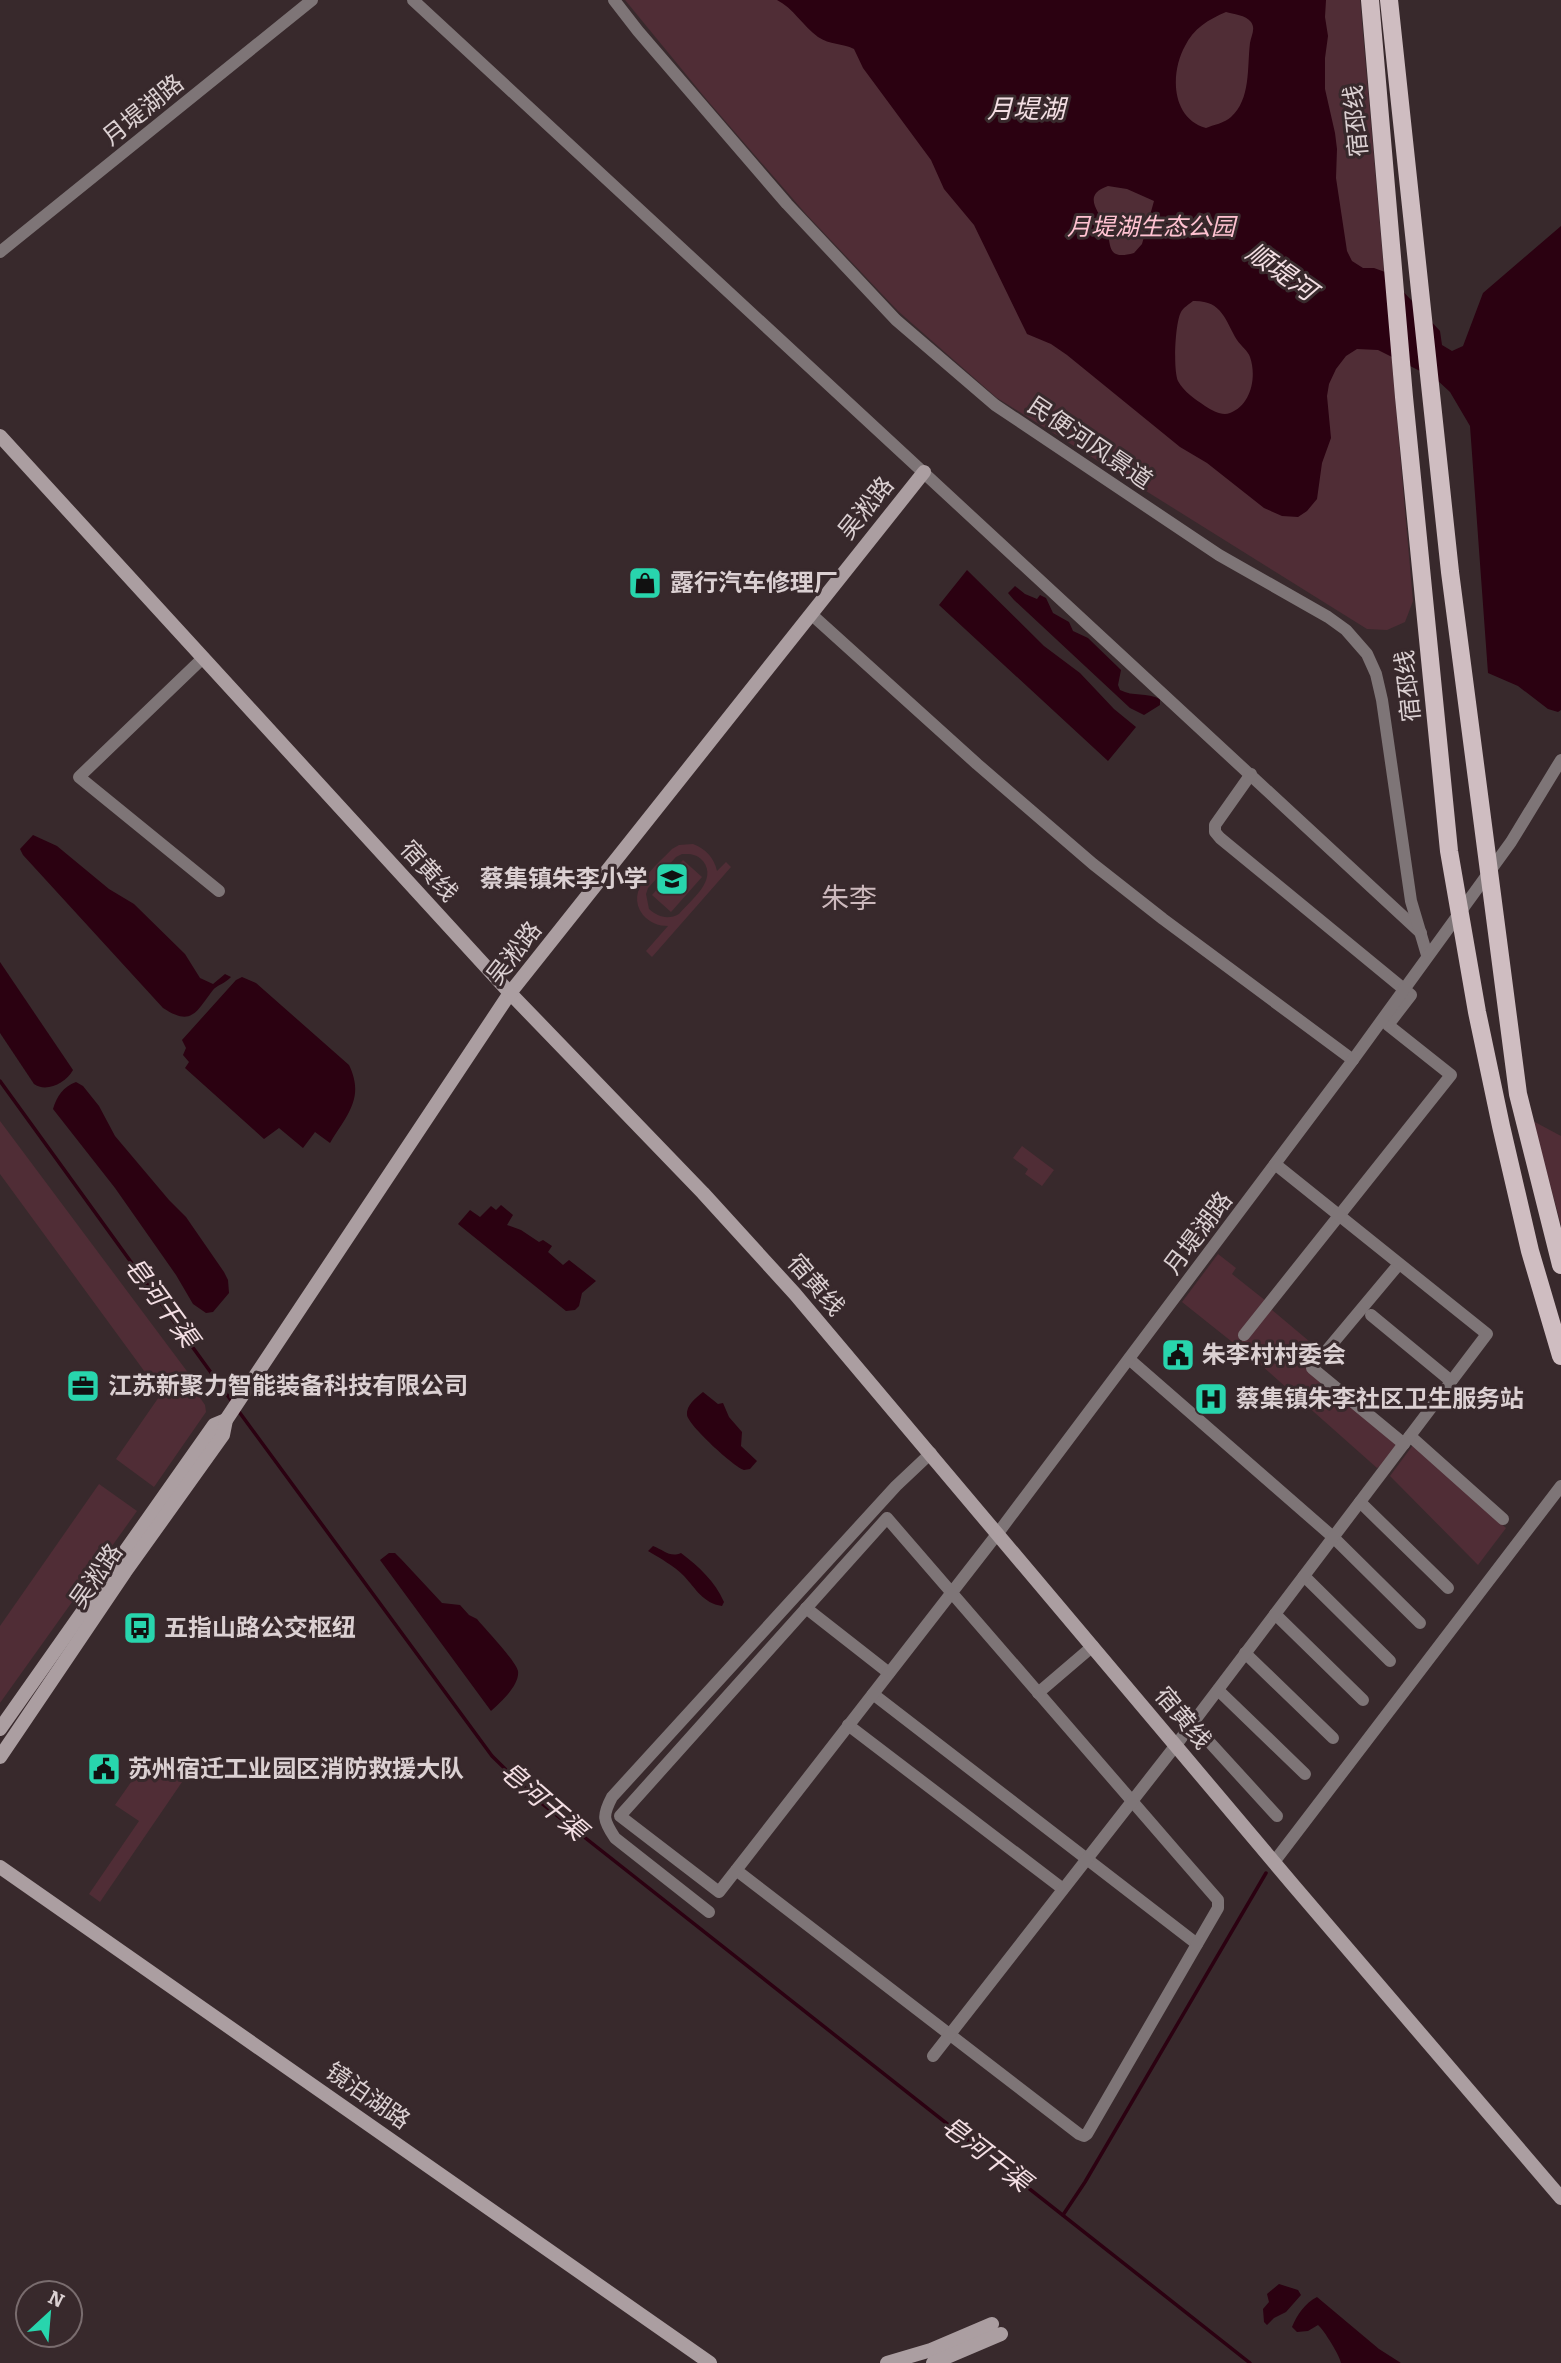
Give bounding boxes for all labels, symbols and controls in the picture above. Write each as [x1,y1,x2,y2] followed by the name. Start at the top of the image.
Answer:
[97,69,189,151] street label: 月堤湖路
[1339,84,1373,158] street label: 宿邳线
[987,94,1069,125] water label: 月堤湖
[1067,213,1238,241] park label: 月堤湖生态公园
[1240,237,1326,310] water label: 顺堤河
[1022,391,1158,495] street label: 民便河风景道
[832,471,900,545] street label: 吴淞路
[626,564,664,602] shop icon: 露行汽车修理厂
[670,569,838,597] place label: 露行汽车修理厂
[1390,649,1426,723] street label: 宿邳线
[395,835,463,907] street label: 宿黄线
[653,860,691,898] school or university icon: 蔡集镇朱李小学
[480,865,648,893] place label: 蔡集镇朱李小学
[821,882,877,915] district label: 朱李
[481,916,547,990] street label: 吴淞路
[1158,1186,1238,1280] street label: 月堤湖路
[782,1249,850,1321] street label: 宿黄线
[118,1251,206,1356] water label: 皂河干渠
[1159,1336,1197,1374] public building icon: 朱李村村委会
[1202,1341,1346,1369] place label: 朱李村村委会
[64,1367,102,1405] office icon: 江苏新聚力智能装备科技有限公司
[108,1372,468,1400] place label: 江苏新聚力智能装备科技有限公司
[1192,1380,1230,1418] hospital icon: 蔡集镇朱李社区卫生服务站
[1236,1385,1524,1413] place label: 蔡集镇朱李社区卫生服务站
[64,1538,128,1614] street label: 吴淞路
[121,1609,159,1647] bus stop icon: 五指山路公交枢纽
[164,1614,356,1642] place label: 五指山路公交枢纽
[1149,1681,1217,1755] street label: 宿黄线
[85,1750,123,1788] public building icon: 苏州宿迁工业园区消防救援大队
[128,1755,464,1783] place label: 苏州宿迁工业园区消防救援大队
[494,1755,595,1849] water label: 皂河干渠
[321,2057,415,2135] street label: 镜泊湖路
[935,2110,1040,2201] water label: 皂河干渠
[14,2279,84,2349] north arrow
[45,2286,68,2313] text: N

